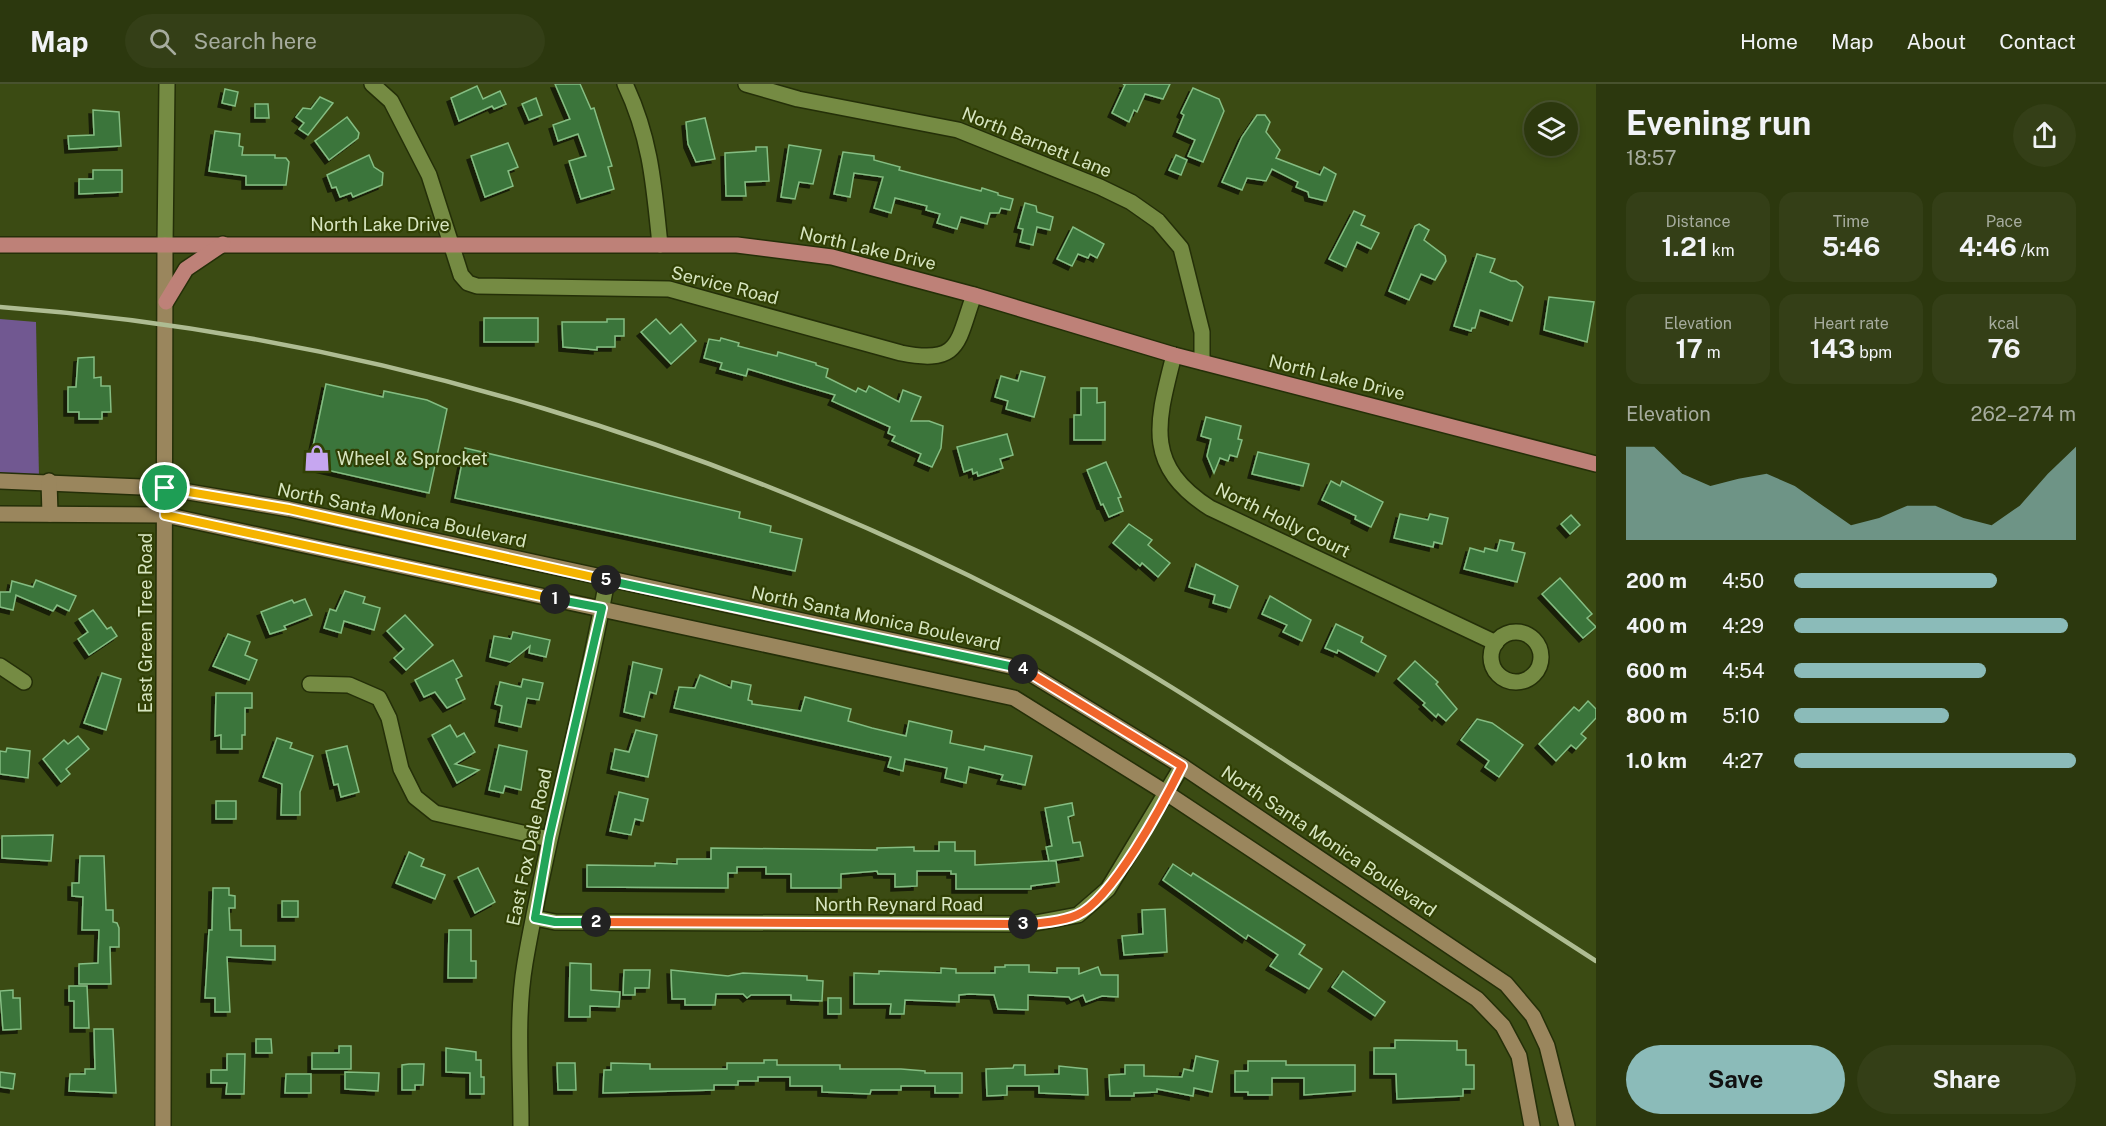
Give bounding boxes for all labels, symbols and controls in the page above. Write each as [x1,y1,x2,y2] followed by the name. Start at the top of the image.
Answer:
[125,14,545,68] search box
[30,25,89,58] text: Map
[146,25,179,58] icon: search
[194,28,317,54] text: Search here
[1740,29,1798,54] text: Home
[1831,29,1874,54] text: Map
[1907,29,1966,54] text: About
[1999,29,2076,54] text: Contact
[959,102,1115,182] street label: North Barnett Lane
[1524,102,1578,156] map controls
[1524,102,1578,156] button: layers
[1626,104,1811,142] text: Evening run
[2013,104,2076,167] button: share
[1626,146,1676,170] text: 18:57
[1666,212,1730,231] text: Distance
[1833,212,1869,231] text: Time
[1986,212,2022,231] text: Pace
[310,214,450,235] street label: North Lake Drive
[798,222,938,274] street label: North Lake Drive
[1661,231,1708,262] text: 1.21
[1822,231,1880,262] text: 5:46
[1959,231,2017,262] text: 4:46
[1708,241,1735,260] text: km
[2017,241,2049,260] text: /km
[669,262,781,308] street label: Service Road
[1664,314,1732,333] text: Elevation
[1813,314,1889,333] text: Heart rate
[1989,314,2019,333] text: kcal
[1675,333,1703,364] text: 17
[1810,333,1855,364] text: 143
[1987,333,2021,364] text: 76
[1703,343,1721,362] text: m
[1855,343,1892,362] text: bpm
[1267,350,1407,404] street label: North Lake Drive
[1626,402,1711,426] text: Elevation
[1970,402,2076,426] text: 262–274 m
[302,443,332,473] shop icon: Wheel & Sprocket
[337,448,488,469] place label: Wheel & Sprocket
[139,462,190,513] pin
[148,471,181,504] icon: arrive
[275,478,529,552] street label: North Santa Monica Boulevard
[1212,478,1354,562] street label: North Holly Court
[135,533,156,713] street label: East Green Tree Road
[591,565,621,595] pin: 5
[1626,569,1687,593] text: 200 m
[1722,569,1764,593] text: 4:50
[601,570,611,589] text: 5
[749,581,1003,655] street label: North Santa Monica Boulevard
[540,584,570,614] pin: 1
[552,589,558,608] text: 1
[1626,614,1687,638] text: 400 m
[1722,614,1764,638] text: 4:29
[1008,654,1038,684] pin: 4
[1018,659,1028,678] text: 4
[1626,659,1687,683] text: 600 m
[1722,659,1764,683] text: 4:54
[1626,704,1688,728] text: 800 m
[1722,704,1760,728] text: 5:10
[1626,749,1687,773] text: 1.0 km
[1722,749,1763,773] text: 4:27
[1218,761,1440,921] street label: North Santa Monica Boulevard
[502,766,556,928] street label: East Fox Dale Road
[815,894,983,915] street label: North Reynard Road
[581,907,611,937] pin: 2
[1008,909,1038,939] pin: 3
[591,912,601,931] text: 2
[1018,914,1028,933] text: 3
[1626,1045,1845,1114] button: Save
[1857,1045,2076,1114] button: Share

